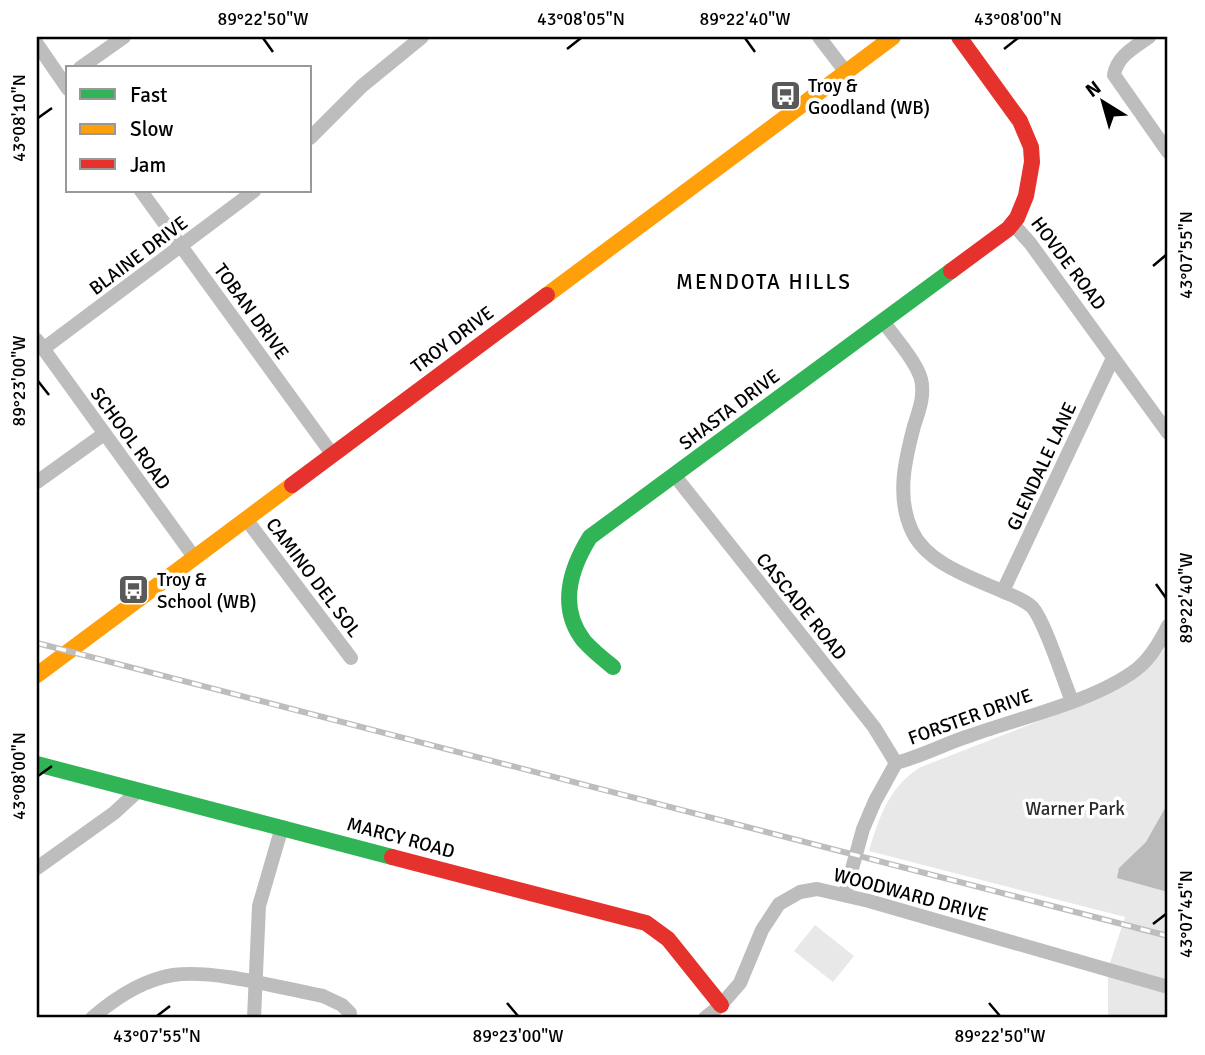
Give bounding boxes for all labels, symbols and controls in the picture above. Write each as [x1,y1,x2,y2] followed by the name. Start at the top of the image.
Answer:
[218,8,308,30] text: 89°22'50"W
[537,8,625,30] text: 43°08'05"N
[700,8,790,30] text: 89°22'40"W
[974,8,1062,30] text: 43°08'00"N
[66,66,312,192] legend
[1068,66,1138,136] north arrow
[8,74,30,162] text: 43°08'10"N
[808,74,930,120] place label: Troy & Goodland (WB)
[1081,76,1106,103] text: N
[768,79,802,113] bus stop icon: Troy & Goodland (WB)
[130,82,167,108] text: Fast
[130,116,174,142] text: Slow
[130,152,166,178] text: Jam
[85,211,193,301] street label: BLAINE DRIVE
[1175,211,1197,299] text: 43°07'55"N
[1025,212,1111,315] street label: HOVDE ROAD
[208,259,294,364] street label: TOBAN DRIVE
[676,269,852,295] district label: MENDOTA HILLS
[407,301,499,379] street label: TROY DRIVE
[8,336,30,426] text: 89°23'00"W
[674,364,785,455] street label: SHASTA DRIVE
[85,383,175,495] street label: SCHOOL ROAD
[1002,398,1082,534] street label: GLENDALE LANE
[260,513,366,642] street label: CAMINO DEL SOL
[751,548,852,665] street label: CASCADE ROAD
[1175,553,1197,643] text: 89°22'40"W
[157,568,257,614] place label: Troy & School (WB)
[117,573,151,607] bus stop icon: Troy & School (WB)
[905,683,1036,751] street label: FORSTER DRIVE
[8,732,30,820] text: 43°08'00"N
[1025,797,1125,821] park label: Warner Park
[344,812,457,864] street label: MARCY ROAD
[831,863,991,927] street label: WOODWARD DRIVE
[1175,870,1197,958] text: 43°07'45"N
[113,1025,201,1047] text: 43°07'55"N
[473,1025,563,1047] text: 89°23'00"W
[955,1025,1045,1047] text: 89°22'50"W

